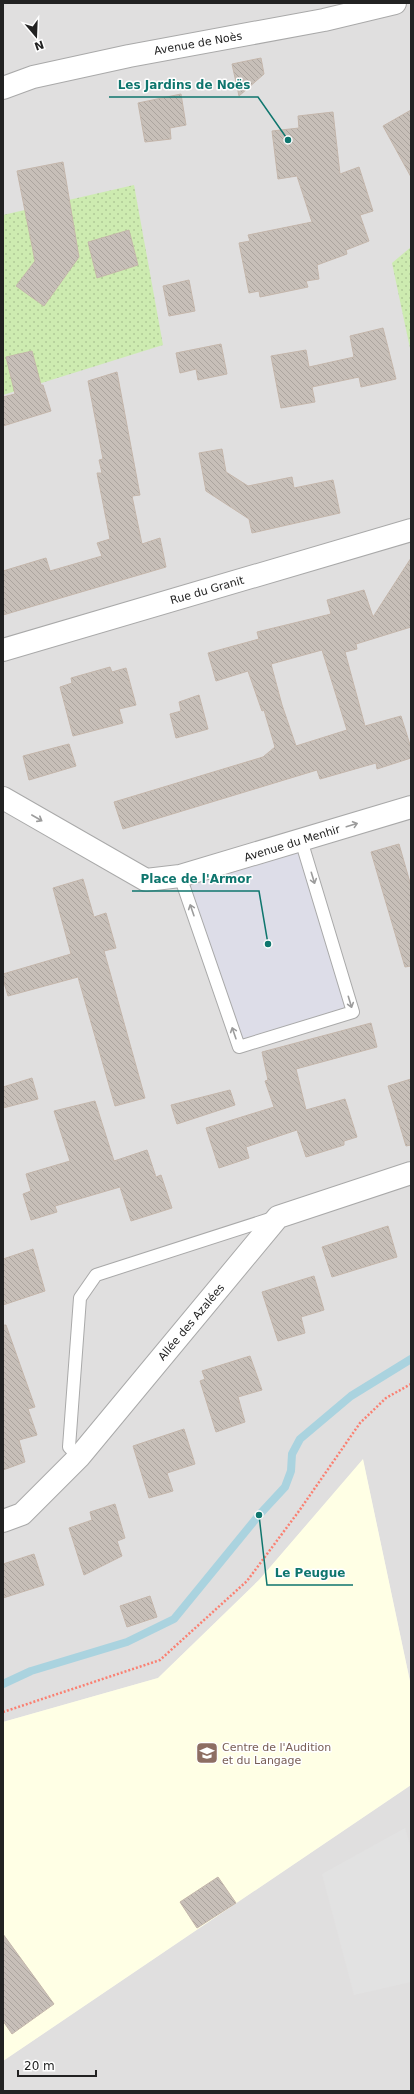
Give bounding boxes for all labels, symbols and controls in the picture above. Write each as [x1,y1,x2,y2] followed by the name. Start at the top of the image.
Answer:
[16,16,56,56] north arrow
[153,29,243,58] street label: Avenue de Noès
[33,37,46,53] text: N
[109,73,258,97] callout: Les Jardins de Noës
[118,78,250,92] text: Les Jardins de Noës
[169,574,246,607] street label: Rue du Granit
[31,814,43,822] one-way arrow
[346,821,359,828] one-way arrow
[243,823,342,864] street label: Avenue du Menhir
[132,867,259,891] callout: Place de l'Armor
[310,871,317,884] one-way arrow
[141,872,252,886] text: Place de l'Armor
[187,905,195,917] one-way arrow
[347,995,354,1008] one-way arrow
[230,1027,238,1039] one-way arrow
[156,1281,227,1363] street label: Allée des Azalées
[267,1561,353,1585] callout: Le Peugue
[275,1566,345,1580] text: Le Peugue
[194,1740,220,1766] school or university icon: Centre de l'Audition et du Langage
[222,1741,331,1767] place label: Centre de l'Audition et du Langage
[18,2052,96,2078] scale bar
[24,2059,55,2073] text: 20 m

